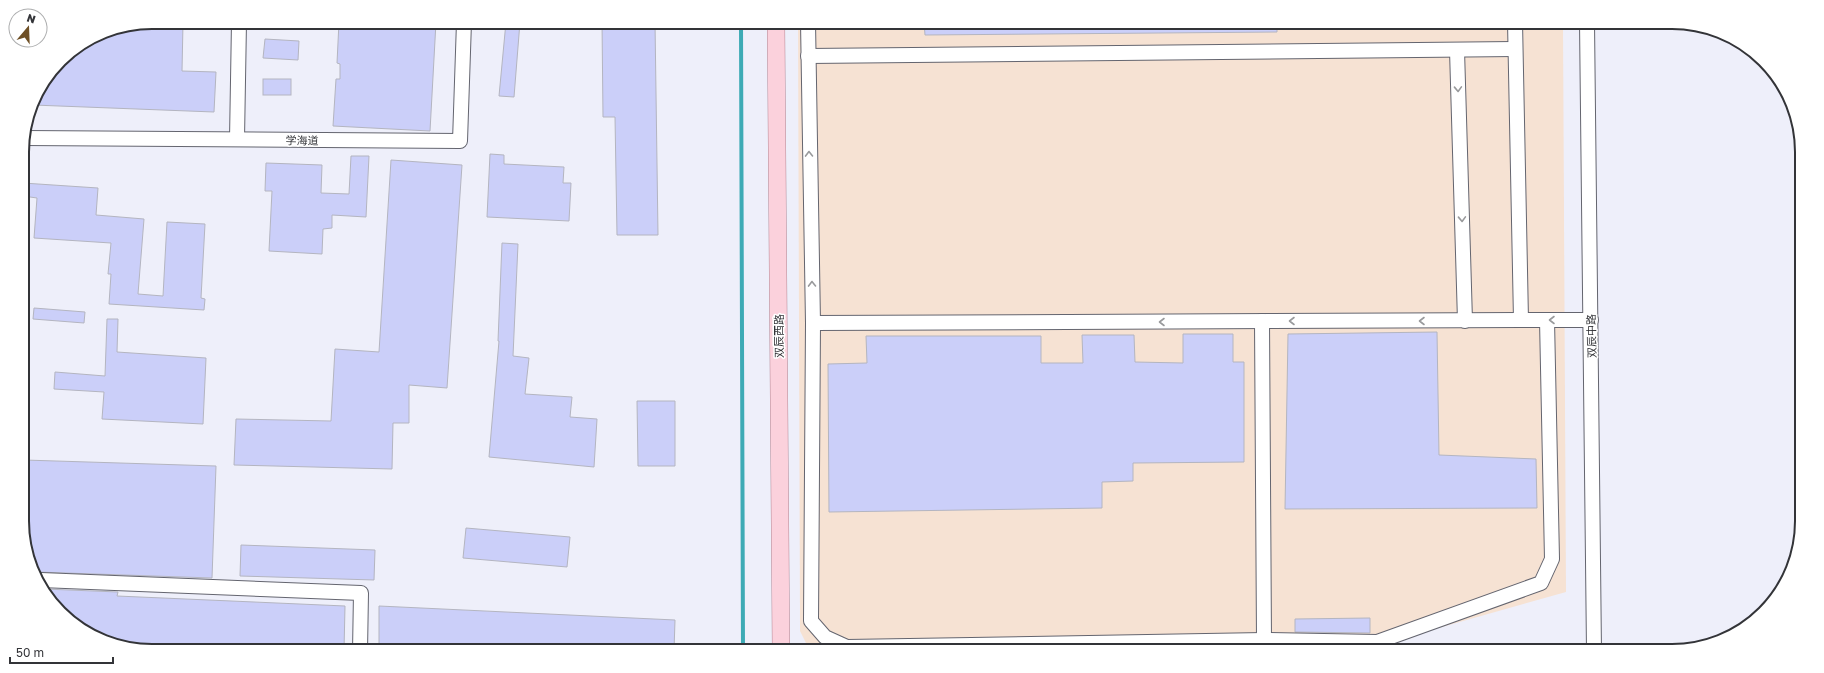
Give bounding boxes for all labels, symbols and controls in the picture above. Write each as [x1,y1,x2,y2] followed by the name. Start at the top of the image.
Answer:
[8,8,48,48] north arrow
[25,11,37,26] text: N
[1454,86,1462,92] one-way arrow
[285,133,319,147] street label: 学海道
[805,151,814,157] one-way arrow
[1457,216,1466,222] one-way arrow
[808,281,816,287] one-way arrow
[772,314,785,358] street label: 双辰西路
[1584,314,1598,358] street label: 双辰中路
[1549,316,1555,324] one-way arrow
[1289,317,1295,325] one-way arrow
[1419,317,1425,325] one-way arrow
[1159,318,1165,326] one-way arrow
[10,639,113,665] scale bar
[16,645,44,660] text: 50 m

